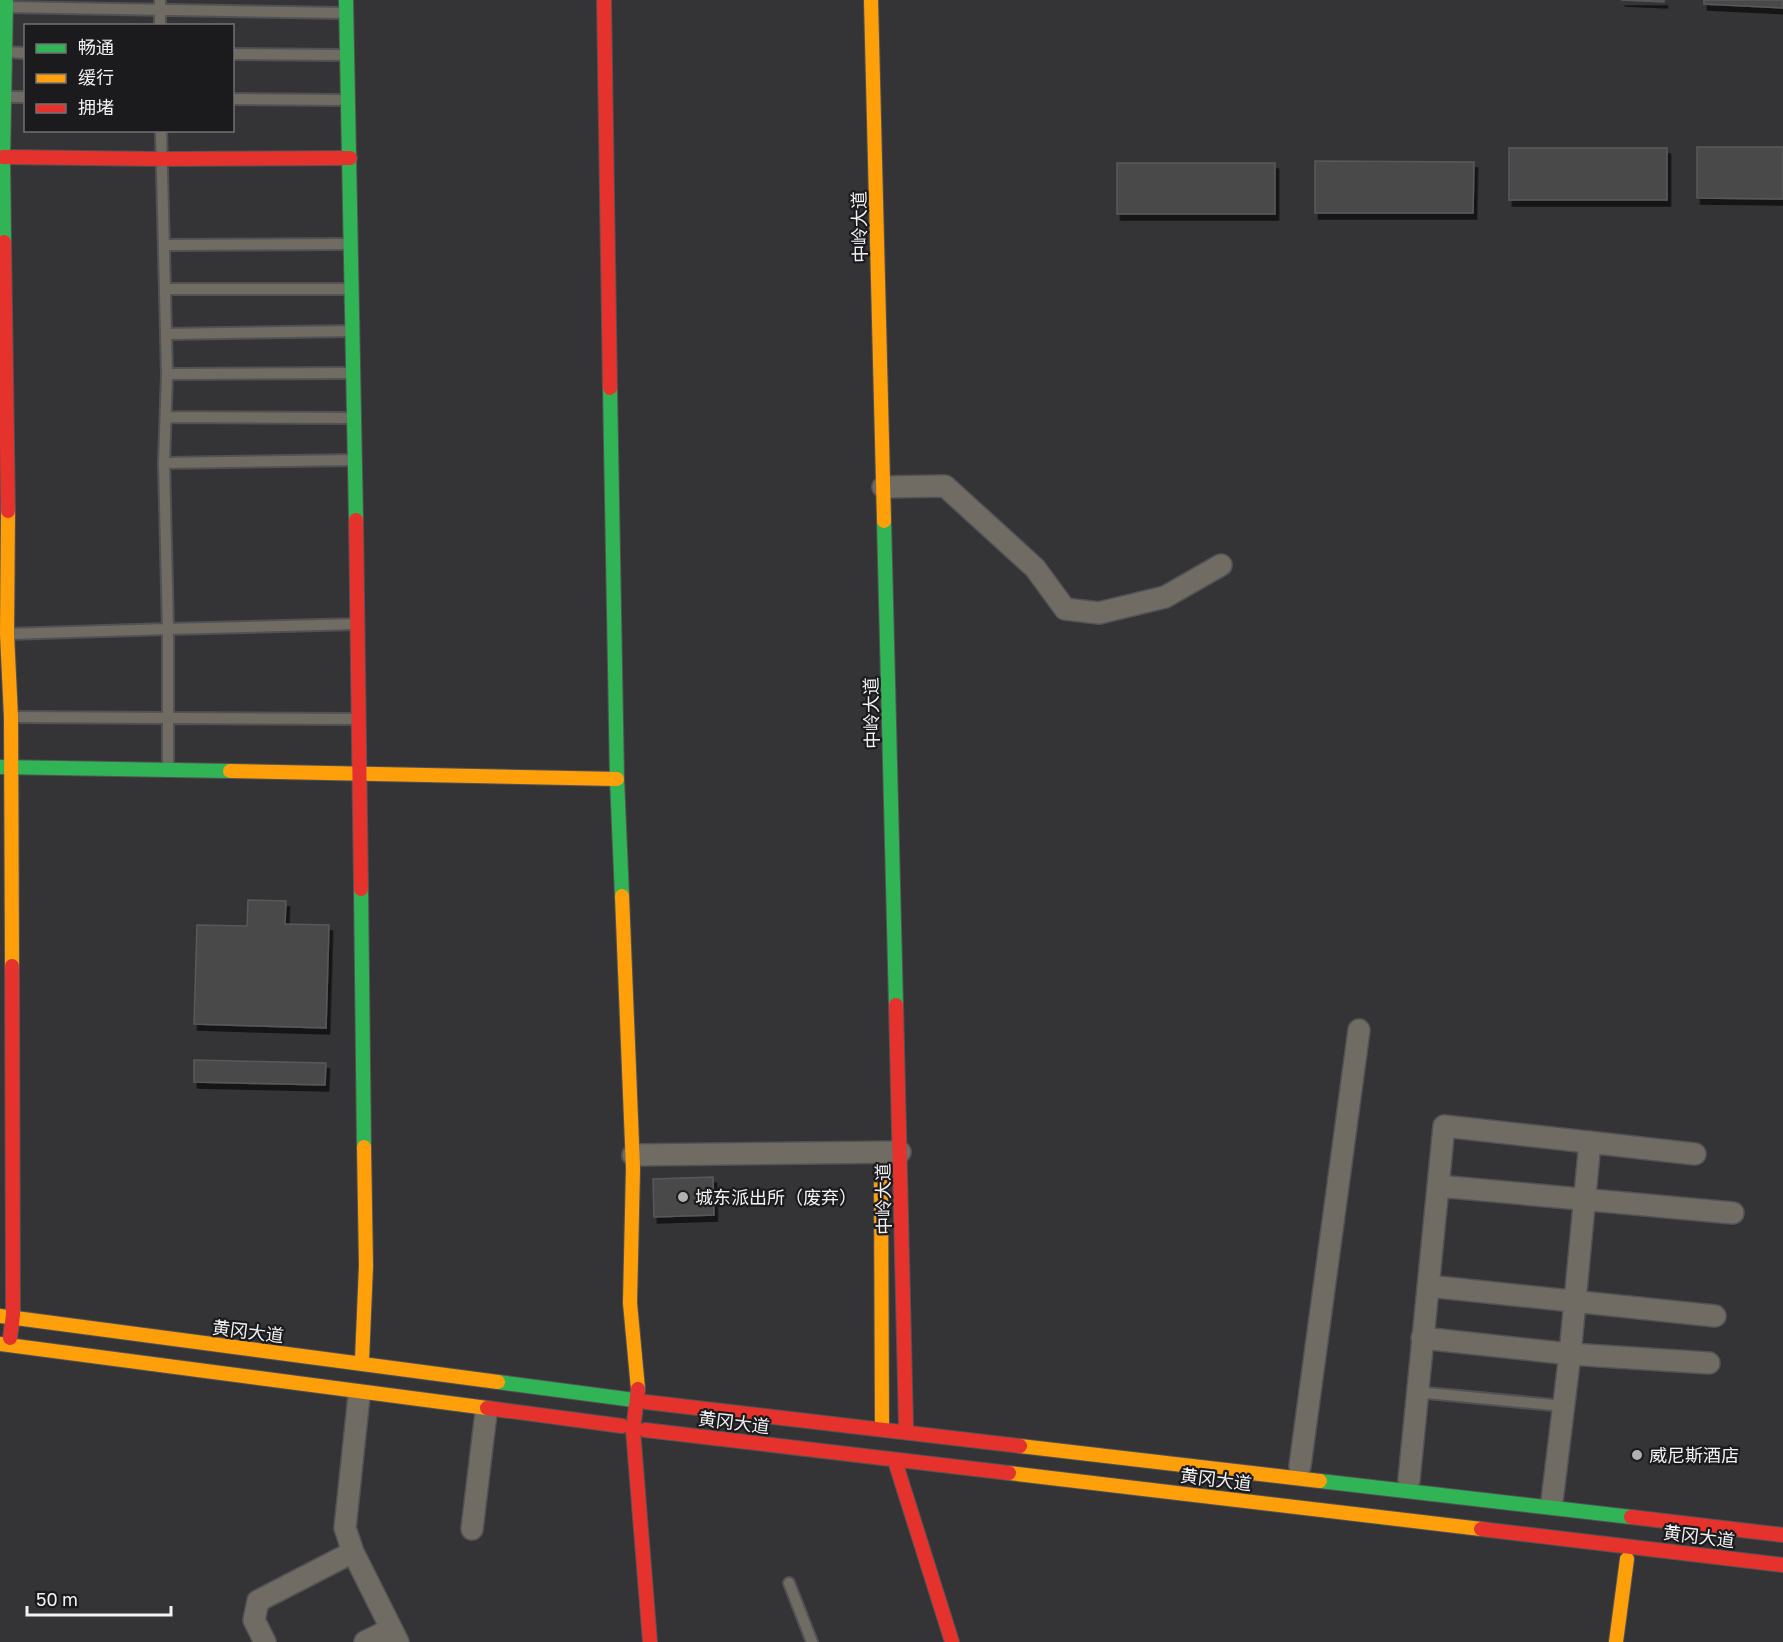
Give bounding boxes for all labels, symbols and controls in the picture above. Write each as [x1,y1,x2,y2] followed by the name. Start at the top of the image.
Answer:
[24,24,234,132] legend
[78,36,114,58] text: 畅通
[78,66,114,88] text: 缓行
[78,96,114,118] text: 拥堵
[847,191,871,263] street label: 中岭大道
[859,677,883,749] street label: 中岭大道
[871,1163,895,1235] street label: 中岭大道
[695,1186,857,1208] place label: 城东派出所（废弃）
[676,1190,690,1204] marker: 城东派出所（废弃）
[211,1316,285,1346] street label: 黄冈大道
[697,1407,771,1437] street label: 黄冈大道
[1649,1444,1739,1466] place label: 威尼斯酒店
[1630,1448,1644,1462] marker: 威尼斯酒店
[1179,1464,1253,1494] street label: 黄冈大道
[1662,1521,1736,1551] street label: 黄冈大道
[27,1579,171,1617] scale bar
[36,1588,78,1610] text: 50 m

